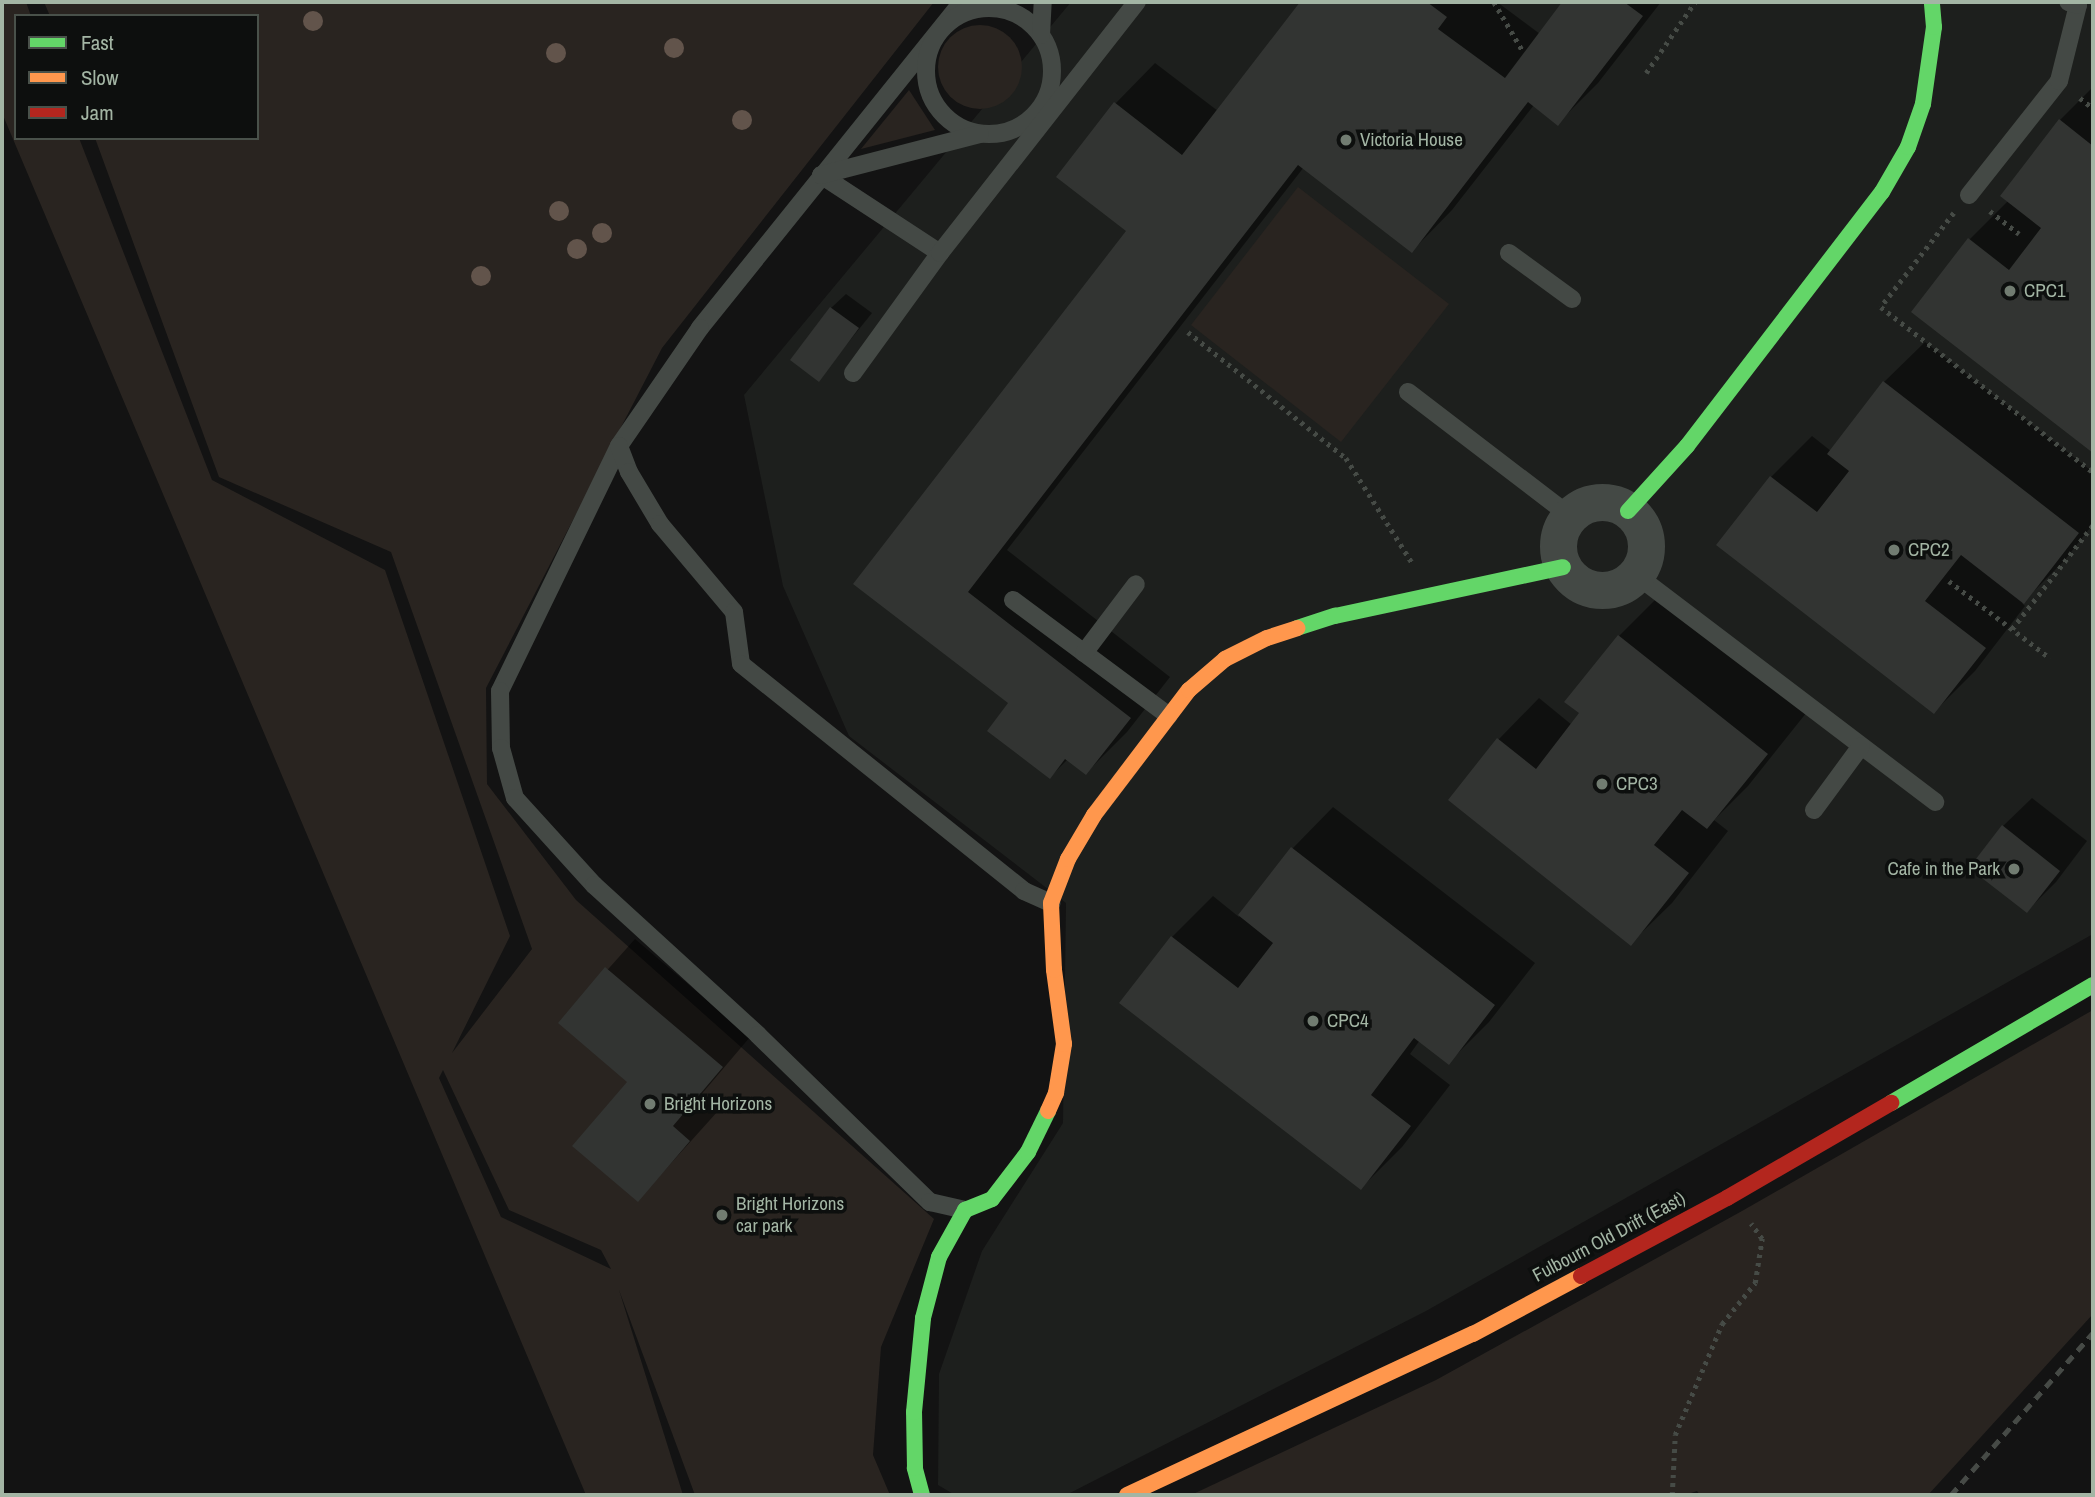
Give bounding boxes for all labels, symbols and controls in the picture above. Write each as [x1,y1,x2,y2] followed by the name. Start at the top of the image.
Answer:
[14,14,259,140] legend
[81,28,114,57] text: Fast
[81,63,118,92] text: Slow
[81,98,114,127] text: Jam
[1360,129,1463,151] place label: Victoria House
[1338,132,1354,148] marker: Victoria House
[2024,280,2066,302] place label: CPC1
[2002,283,2018,299] marker: CPC1
[1908,539,1950,561] place label: CPC2
[1886,542,1902,558] marker: CPC2
[1616,773,1658,795] place label: CPC3
[1594,776,1610,792] marker: CPC3
[1887,858,2000,880] place label: Cafe in the Park
[2006,861,2022,877] marker: Cafe in the Park
[1327,1010,1369,1032] place label: CPC4
[1305,1013,1321,1029] marker: CPC4
[664,1093,772,1115] place label: Bright Horizons
[642,1096,658,1112] marker: Bright Horizons
[1529,1187,1689,1287] street label: Fulbourn Old Drift (East)
[736,1193,844,1237] place label: Bright Horizons car park
[714,1207,730,1223] marker: Bright Horizons car park

